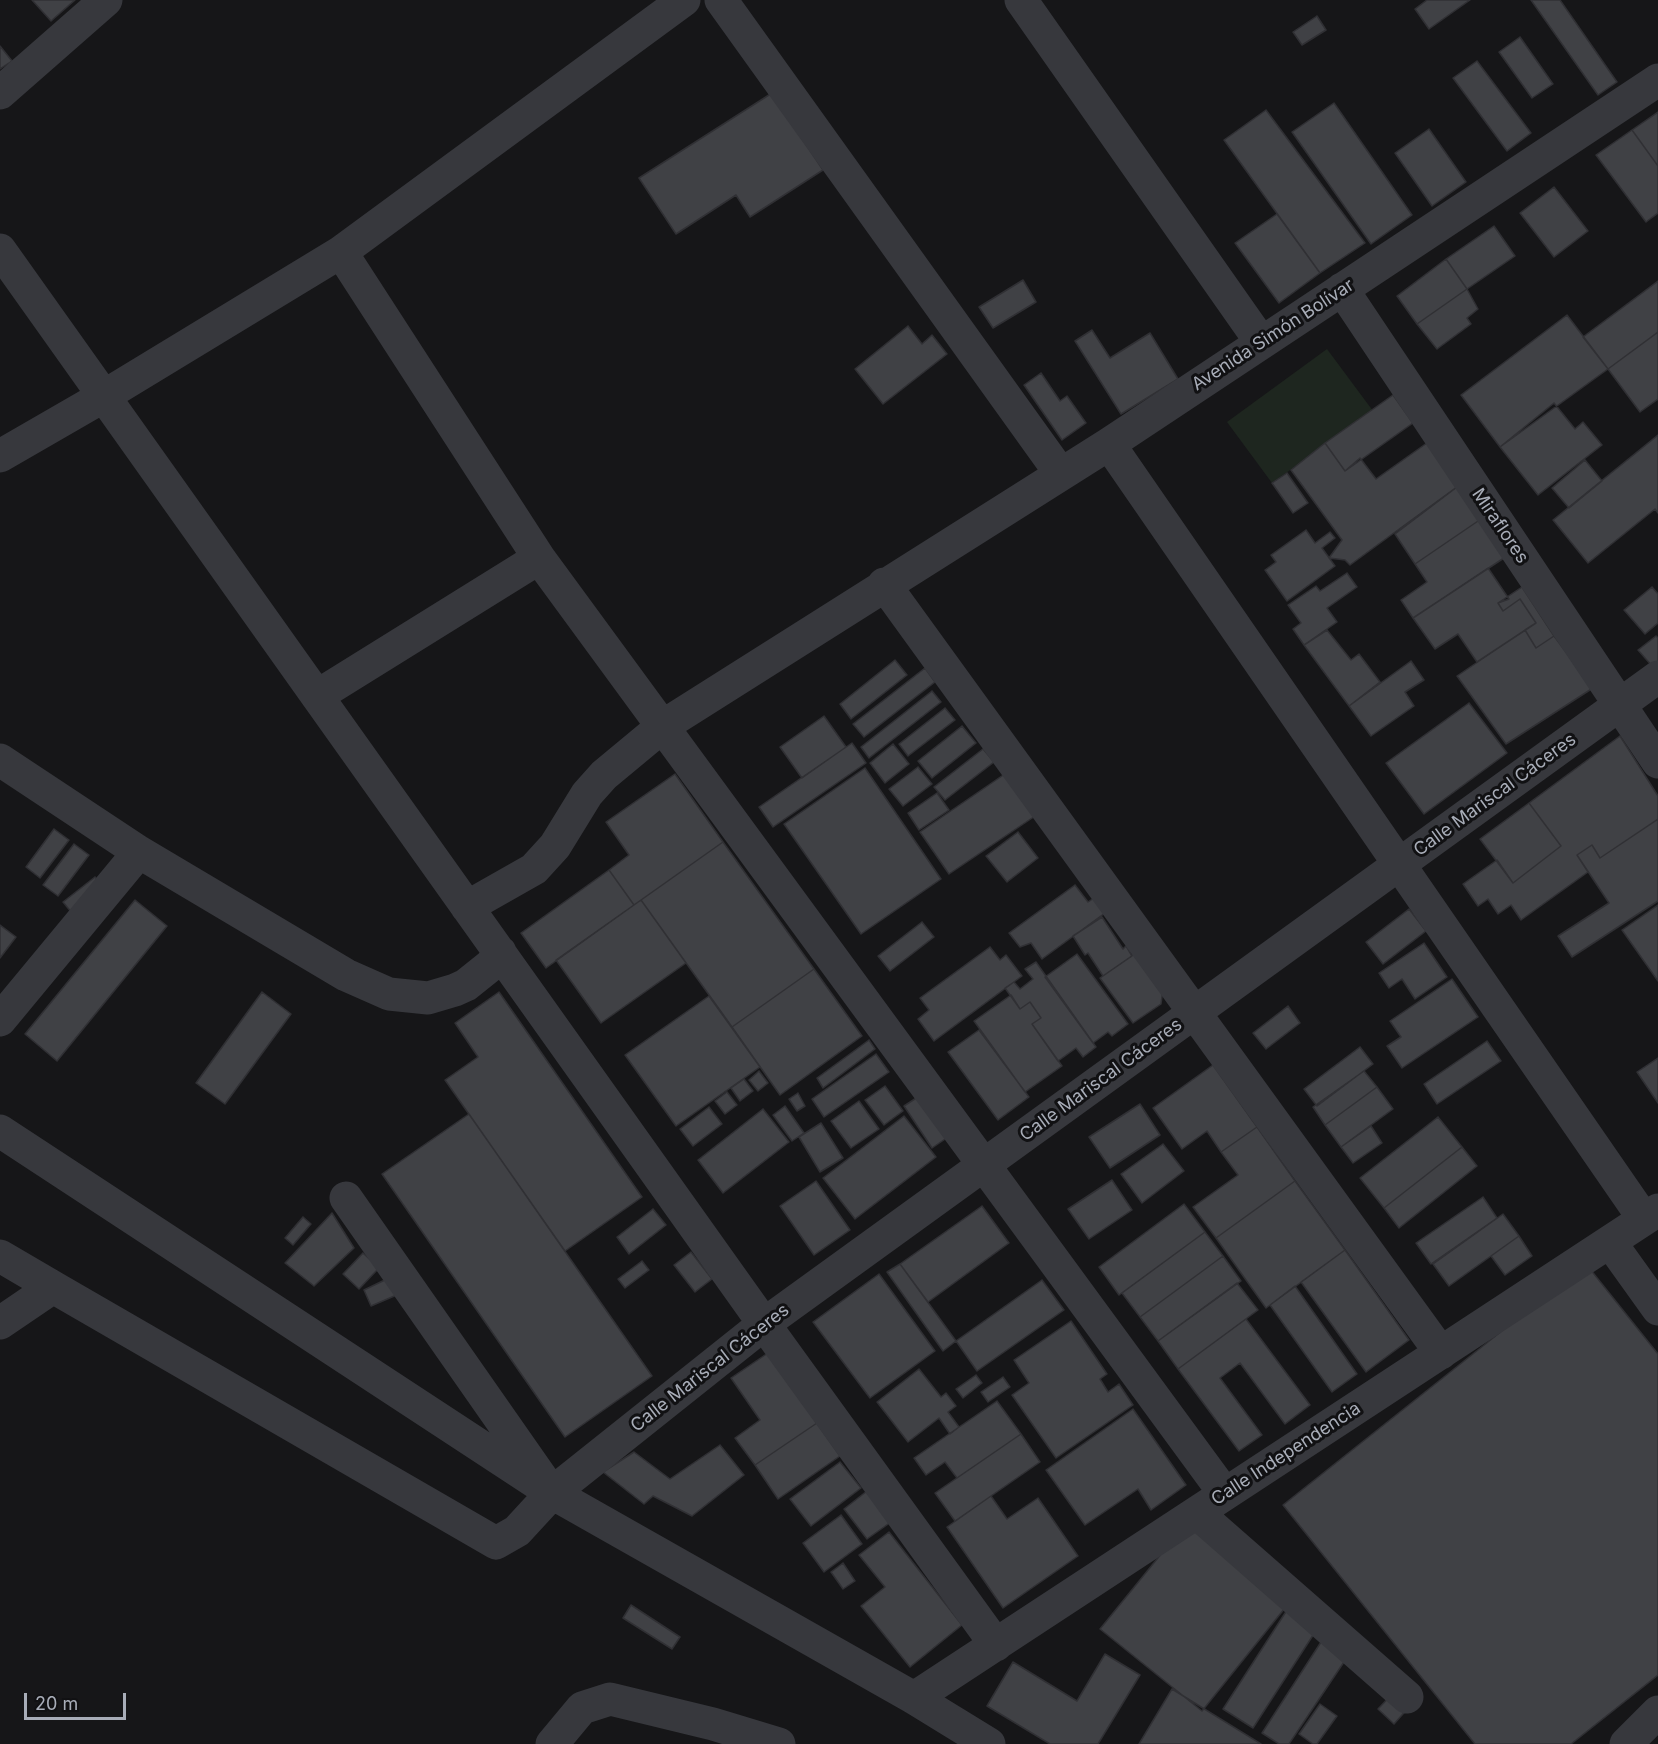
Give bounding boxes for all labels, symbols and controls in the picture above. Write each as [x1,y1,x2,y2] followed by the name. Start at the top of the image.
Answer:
[1188,274,1358,396] street label: Avenida Simón Bolívar
[1467,484,1533,568] street label: Miraflores
[1410,729,1580,861] street label: Calle Mariscal Cáceres
[1016,1014,1186,1146] street label: Calle Mariscal Cáceres
[626,1299,794,1437] street label: Calle Mariscal Cáceres
[1207,1398,1365,1510] street label: Calle Independencia
[27,1681,129,1719] scale bar
[35,1693,78,1714] text: 20 m

